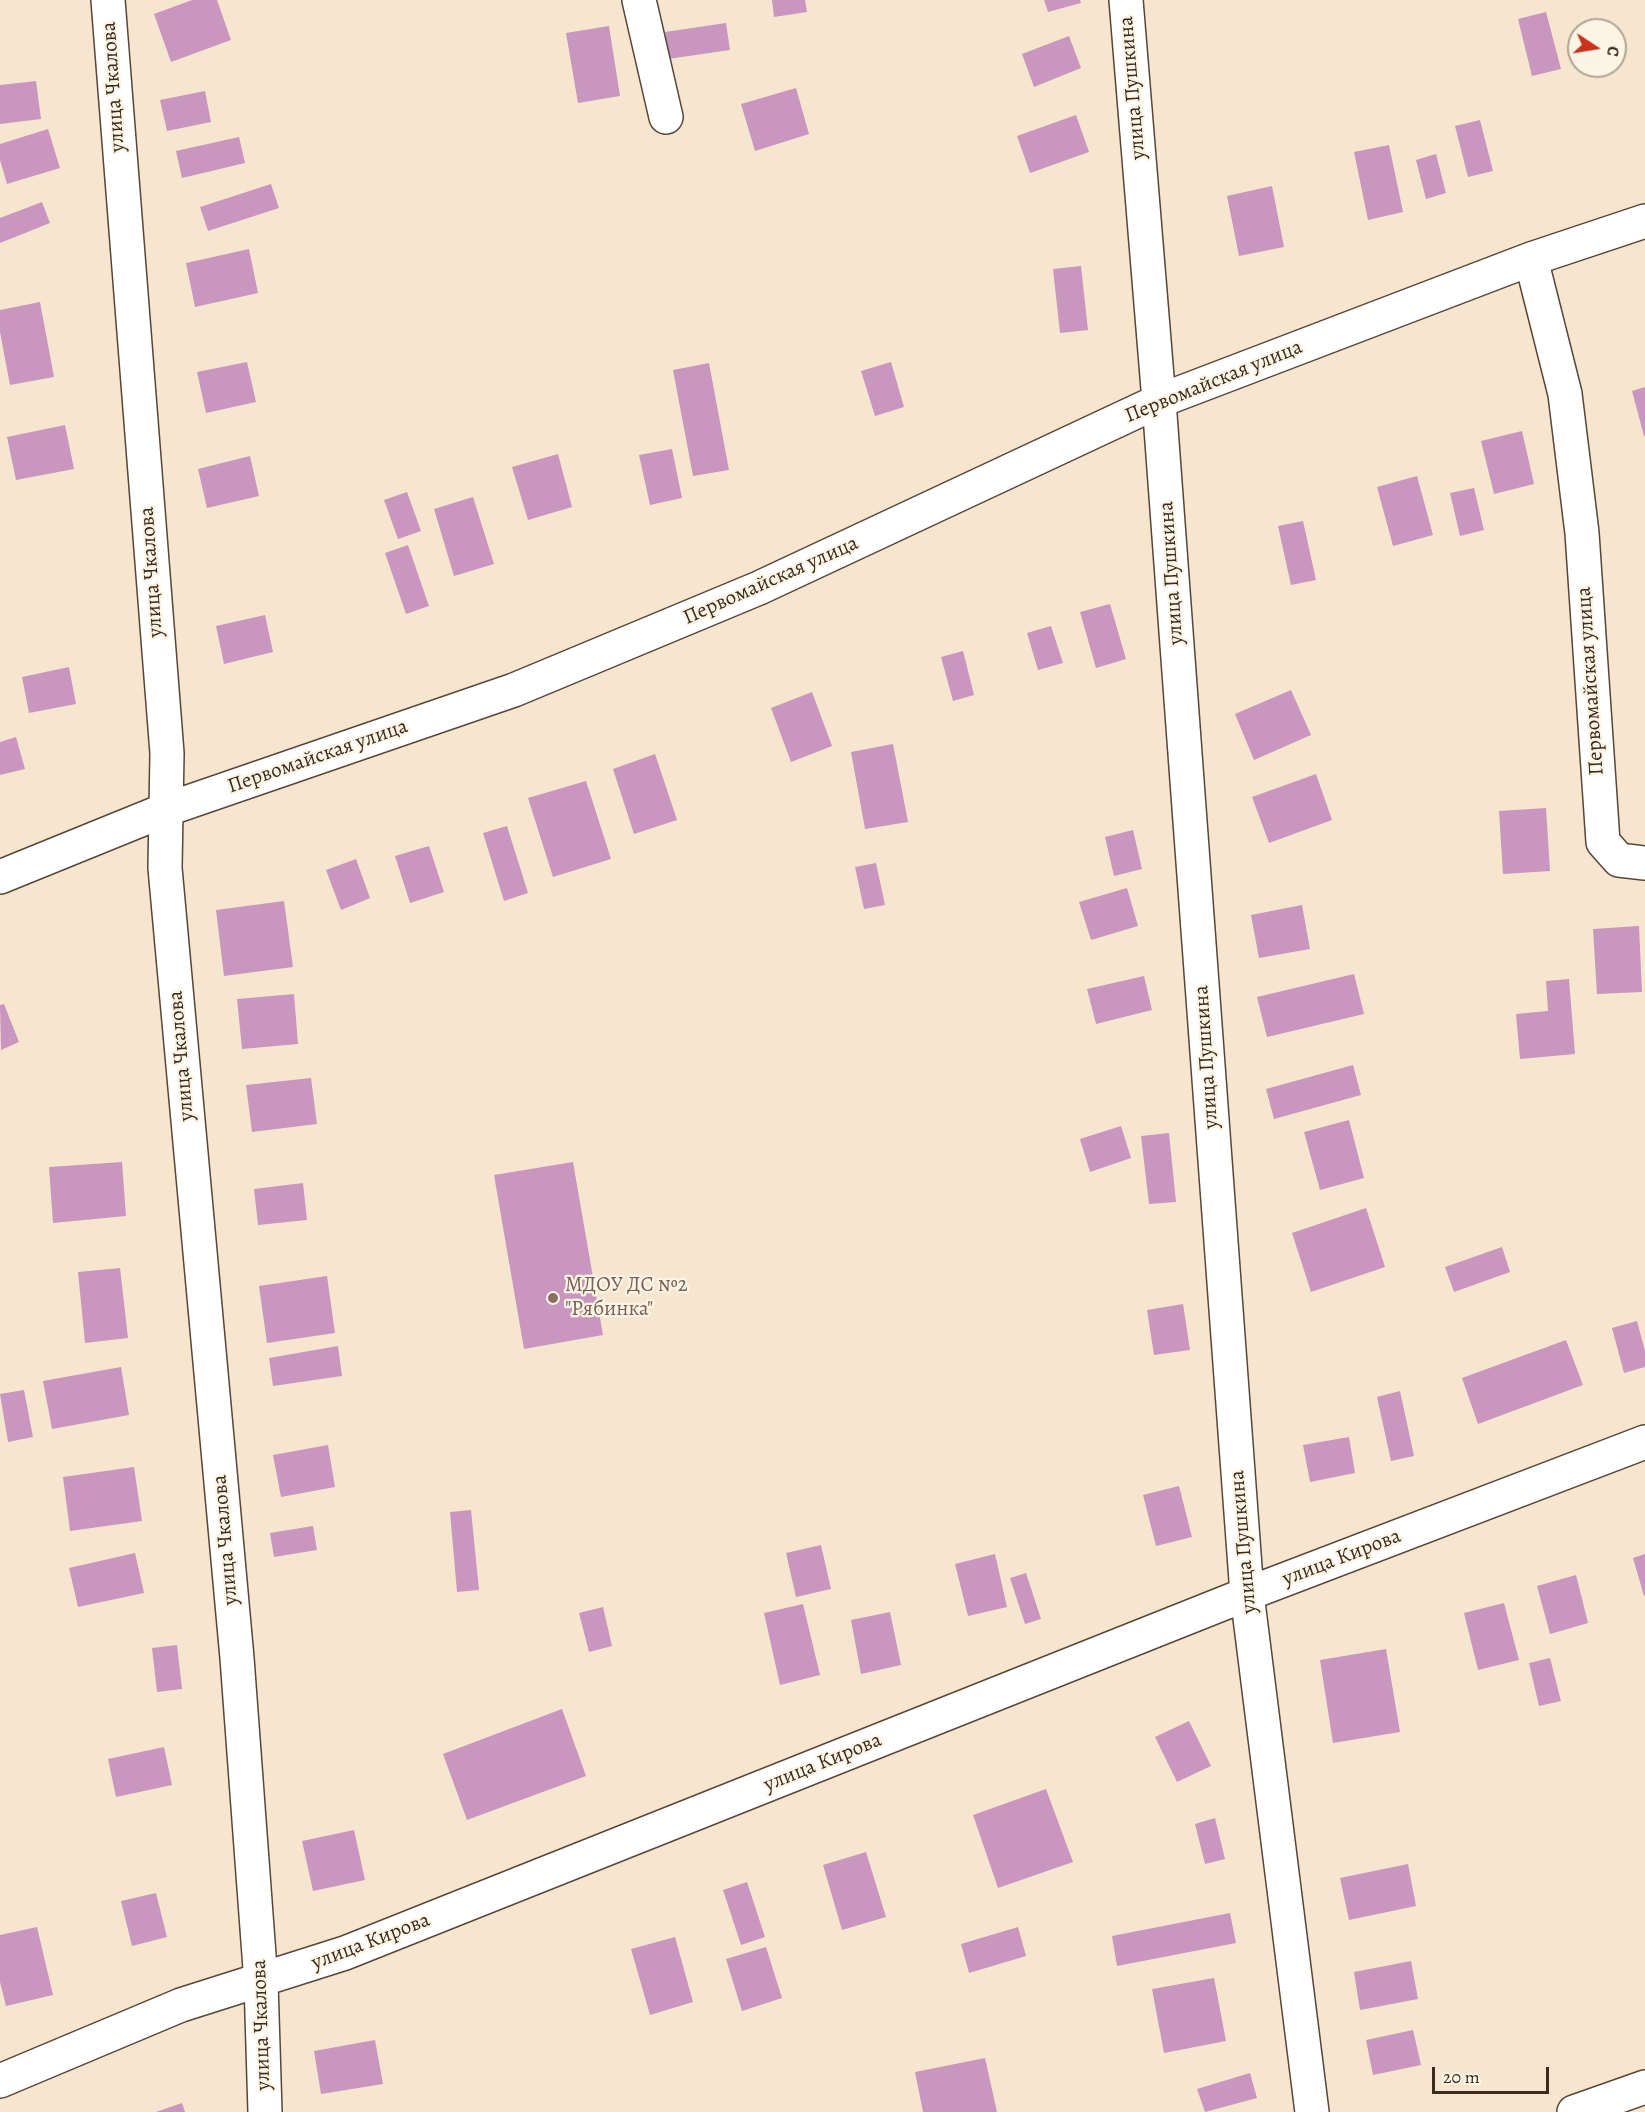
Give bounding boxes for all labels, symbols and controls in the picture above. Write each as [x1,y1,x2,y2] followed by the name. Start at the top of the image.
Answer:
[1114,15,1152,161] street label: улица Пушкина
[1567,18,1627,78] north arrow
[97,21,131,153] street label: улица Чкалова
[1601,44,1624,58] text: С
[1122,335,1306,429] street label: Первомайская улица
[1154,500,1190,646] street label: улица Пушкина
[135,506,169,638] street label: улица Чкалова
[680,531,862,631] street label: Первомайская улица
[1572,586,1610,776] street label: Первомайская улица
[225,714,411,800] street label: Первомайская улица
[1189,984,1225,1130] street label: улица Пушкина
[164,990,200,1122] street label: улица Чкалова
[565,1273,688,1323] place label: МДОУ ДС №2 "Рябинка"
[546,1291,560,1305] marker: МДОУ ДС №2 "Рябинка"
[1225,1469,1263,1615] street label: улица Пушкина
[208,1474,244,1606] street label: улица Чкалова
[1279,1524,1405,1592] street label: улица Кирова
[760,1728,886,1798] street label: улица Кирова
[308,1908,434,1976] street label: улица Кирова
[247,1959,277,2091] street label: улица Чкалова
[1435,2055,1552,2093] scale bar
[1443,2065,1480,2089] text: 20 m

